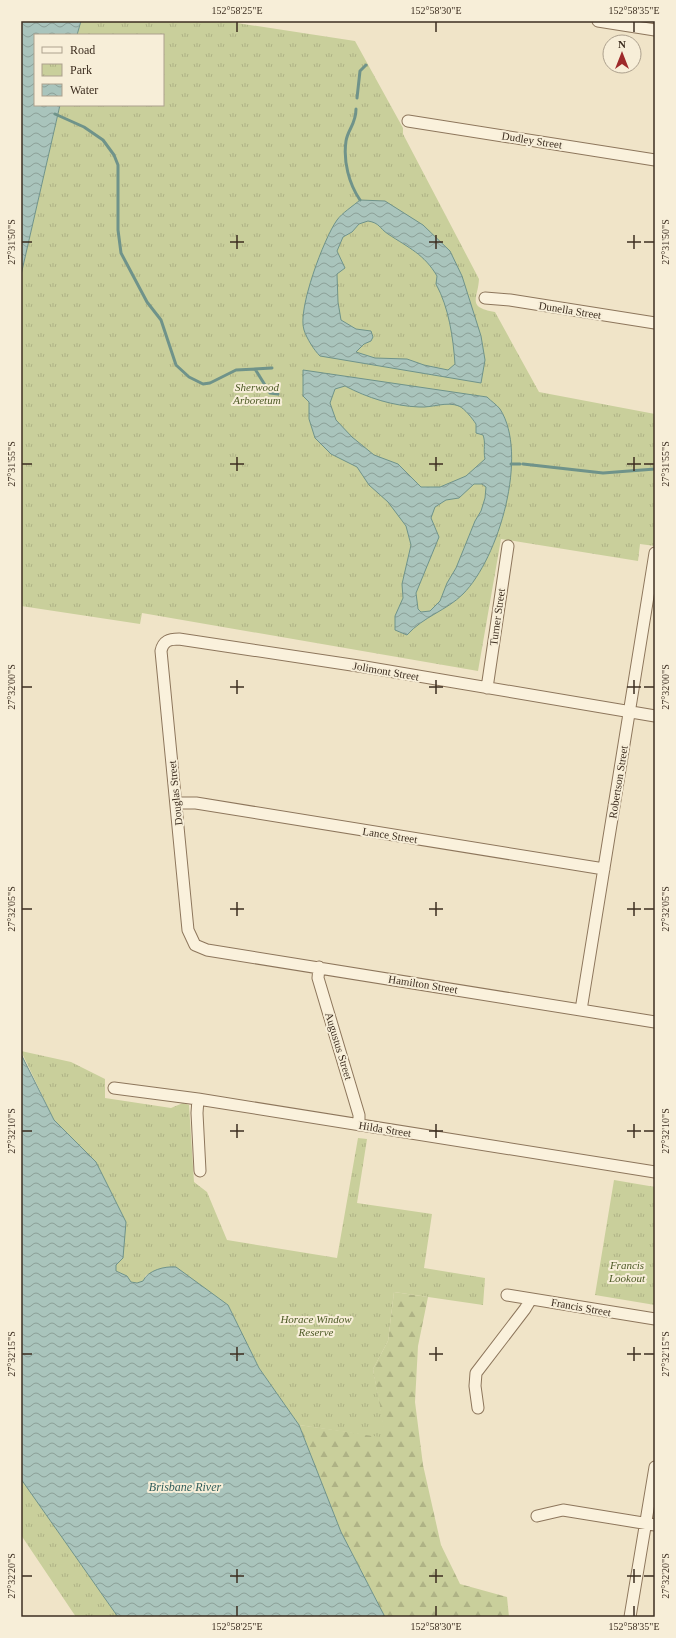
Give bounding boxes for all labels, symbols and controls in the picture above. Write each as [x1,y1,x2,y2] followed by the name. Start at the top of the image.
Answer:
[212,5,263,16] text: 152°58'25"E
[411,5,462,16] text: 152°58'30"E
[609,5,660,16] text: 152°58'35"E
[34,34,164,106] legend
[602,34,642,74] north arrow
[618,38,626,50] text: N
[70,43,95,57] text: Road
[70,63,92,77] text: Park
[70,83,98,97] text: Water
[501,129,563,151] street label: Dudley Street
[6,219,17,265] text: 27°31'50"S
[660,219,671,265] text: 27°31'50"S
[538,299,602,321] street label: Dunella Street
[232,381,281,406] park label: Sherwood Arboretum
[6,441,17,487] text: 27°31'55"S
[660,441,671,487] text: 27°31'55"S
[487,587,507,647] street label: Turner Street
[352,659,420,683] street label: Jolimont Street
[6,664,17,710] text: 27°32'00"S
[660,664,671,710] text: 27°32'00"S
[606,745,630,819] street label: Robertson Street
[166,760,184,826] street label: Douglas Street
[362,825,418,845] street label: Lance Street
[6,886,17,932] text: 27°32'05"S
[660,886,671,932] text: 27°32'05"S
[388,973,458,995] street label: Hamilton Street
[323,1011,355,1081] street label: Augustus Street
[6,1108,17,1154] text: 27°32'10"S
[660,1108,671,1154] text: 27°32'10"S
[358,1119,412,1139] street label: Hilda Street
[608,1259,646,1284] park label: Francis Lookout
[550,1296,612,1318] street label: Francis Street
[279,1313,352,1338] park label: Horace Window Reserve
[6,1331,17,1377] text: 27°32'15"S
[660,1331,671,1377] text: 27°32'15"S
[149,1480,221,1494] water label: Brisbane River
[6,1553,17,1599] text: 27°32'20"S
[660,1553,671,1599] text: 27°32'20"S
[212,1621,263,1632] text: 152°58'25"E
[411,1621,462,1632] text: 152°58'30"E
[609,1621,660,1632] text: 152°58'35"E

